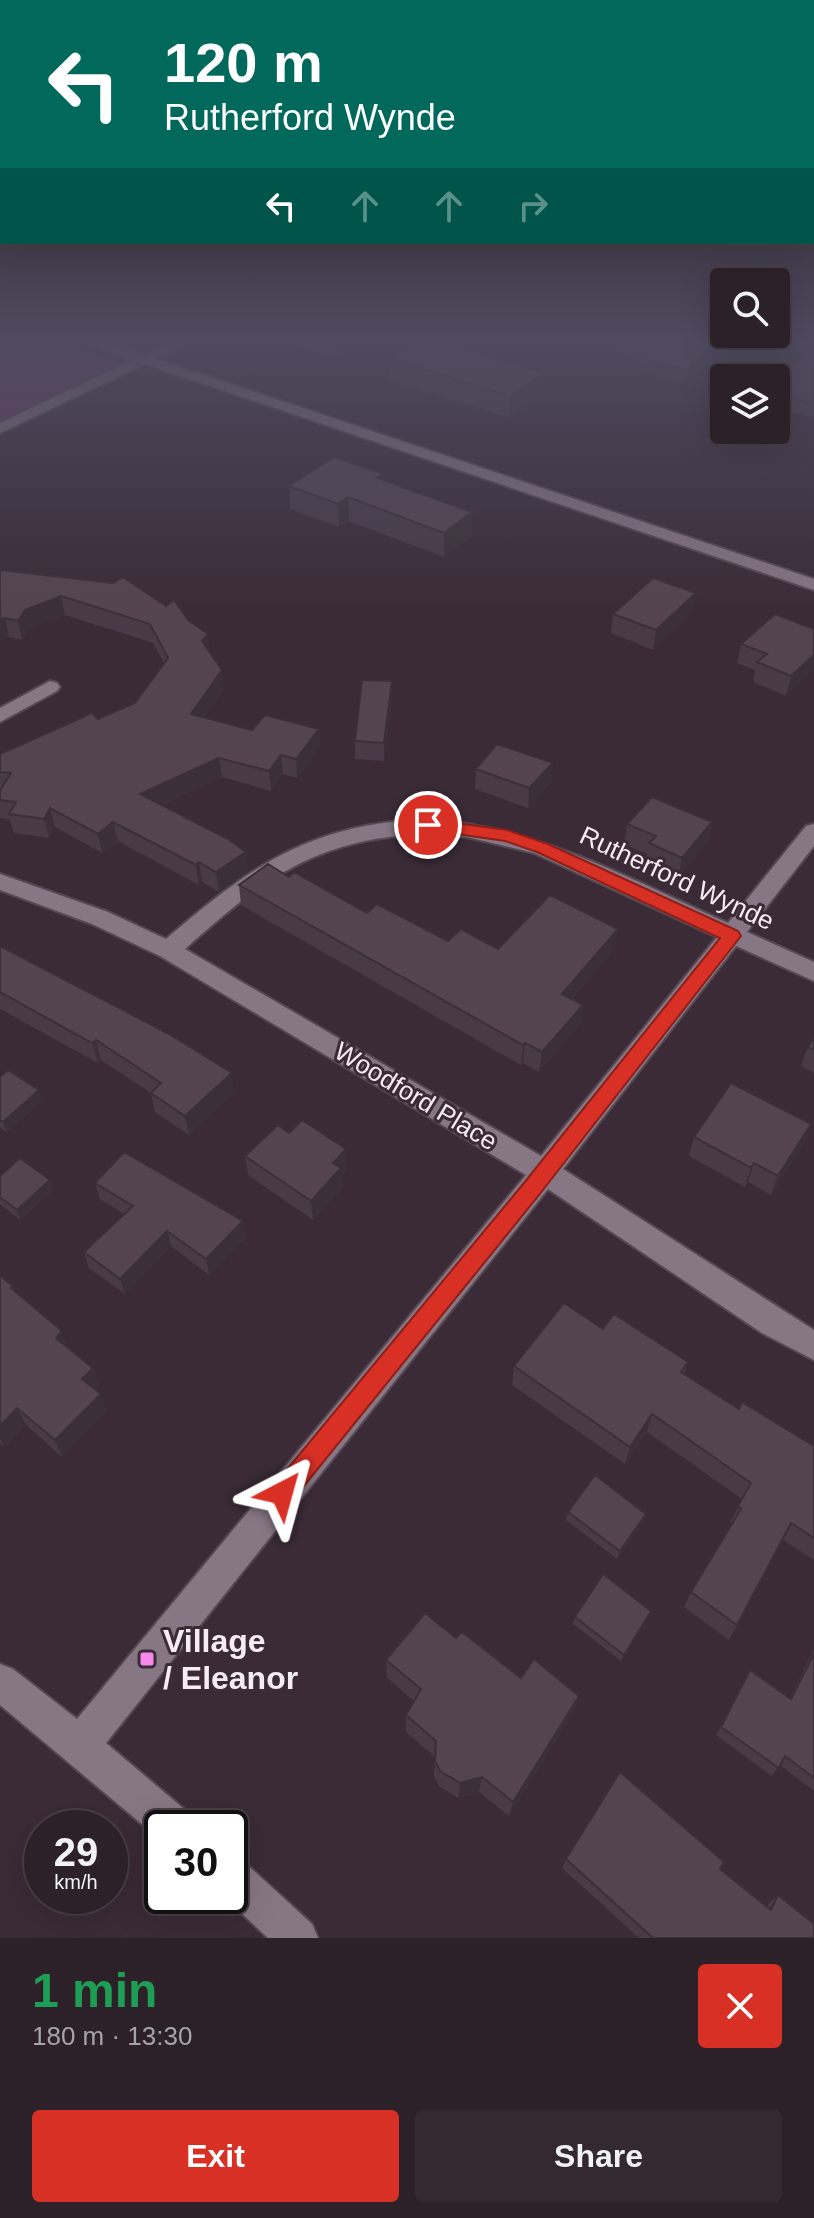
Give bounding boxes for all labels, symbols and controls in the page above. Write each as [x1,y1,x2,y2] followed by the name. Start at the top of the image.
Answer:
[164,31,323,94] text: 120 m
[32,32,136,136] icon: left
[164,97,456,138] text: Rutherford Wynde
[259,184,303,228] icon: left
[343,184,387,228] icon: ahead
[427,184,471,228] icon: ahead
[511,184,555,228] icon: right
[710,268,790,444] map controls
[710,268,790,348] button: search
[710,364,790,444] button: layers
[394,791,462,859] pin
[406,803,450,847] icon: arrive
[575,820,779,936] street label: Rutherford Wynde
[329,1036,503,1156] street label: Woodford Place
[240,1451,324,1535] position arrow
[163,1623,298,1696] place label: Village / Eleanor
[138,1650,156,1668] marker: Village / Eleanor
[144,1810,248,1914] speed limit sign: 30
[54,1830,98,1874] text: 29
[54,1871,98,1893] text: km/h
[32,1964,157,2017] text: 1 min
[698,1964,782,2048] button: close
[32,2021,192,2051] text: 180 m · 13:30
[32,2110,399,2202] button: Exit
[415,2110,782,2202] button: Share

